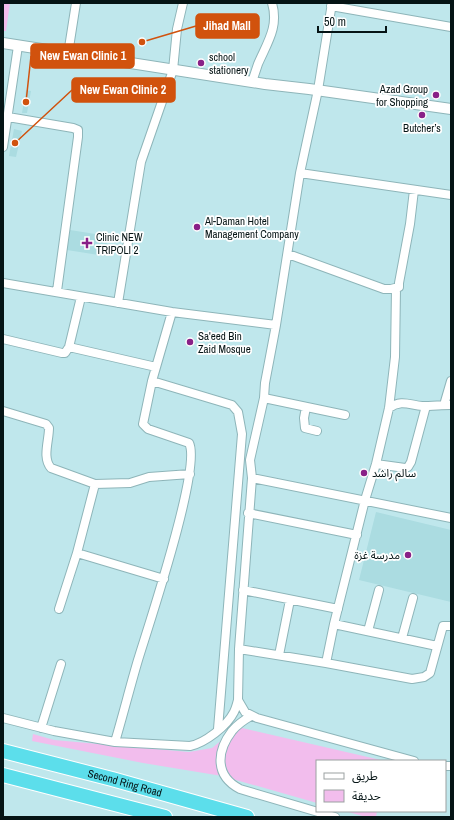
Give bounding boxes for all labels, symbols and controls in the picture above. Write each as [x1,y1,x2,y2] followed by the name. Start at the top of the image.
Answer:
[318,8,386,34] scale bar
[196,14,259,38] callout: Jihad Mall
[324,14,346,30] text: 50 m
[203,18,251,34] text: Jihad Mall
[31,44,134,68] callout: New Ewan Clinic 1
[40,48,127,64] text: New Ewan Clinic 1
[209,50,249,77] place label: school stationery
[196,58,206,68] marker: school stationery
[72,78,175,102] callout: New Ewan Clinic 2
[80,82,167,98] text: New Ewan Clinic 2
[376,82,428,109] place label: Azad Group for Shopping
[431,90,441,100] marker: Azad Group for Shopping
[417,110,427,120] marker: Butcher’s
[403,121,441,135] place label: Butcher’s
[204,214,299,241] place label: Al-Daman Hotel Management Company
[192,222,202,232] marker: Al-Daman Hotel Management Company
[96,230,143,257] place label: Clinic NEW TRIPOLI 2
[81,237,93,249] marker: Clinic NEW TRIPOLI 2
[198,329,251,356] place label: Sa'eed Bin Zaid Mosque
[185,337,195,347] marker: Sa'eed Bin Zaid Mosque
[372,466,417,482] place label: سالم راشد
[359,468,369,478] marker: سالم راشد
[354,548,400,562] place label: مدرسة غزة
[403,550,413,560] marker: مدرسة غزة
[316,760,446,812] legend
[86,766,164,800] street label: Second Ring Road
[352,768,378,784] text: طريق
[352,788,381,804] text: حديقة

